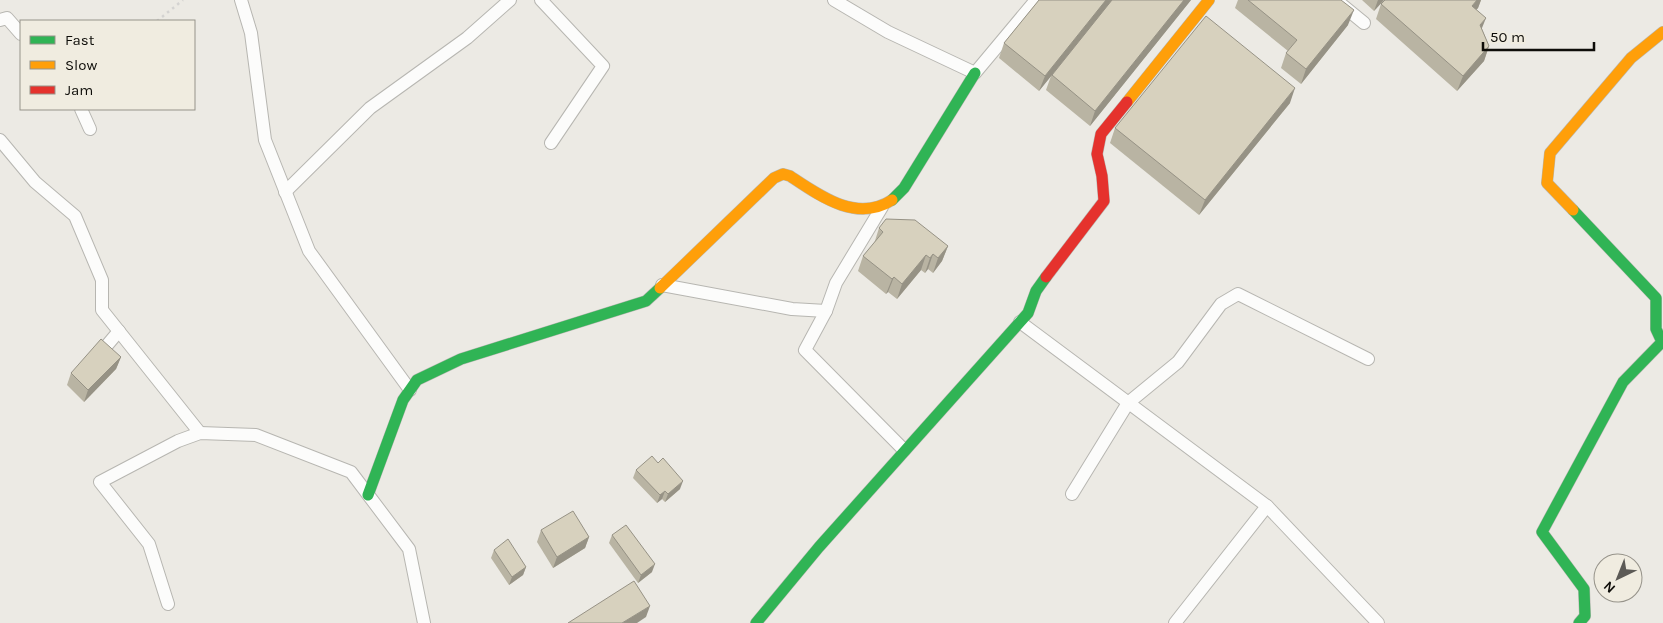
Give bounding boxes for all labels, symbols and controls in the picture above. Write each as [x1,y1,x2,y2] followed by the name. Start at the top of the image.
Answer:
[20,20,195,110] legend
[1483,20,1594,52] scale bar
[1490,28,1525,46] text: 50 m
[65,31,95,49] text: Fast
[65,56,97,74] text: Slow
[65,81,93,99] text: Jam
[1593,553,1643,603] north arrow
[1600,577,1619,597] text: N

